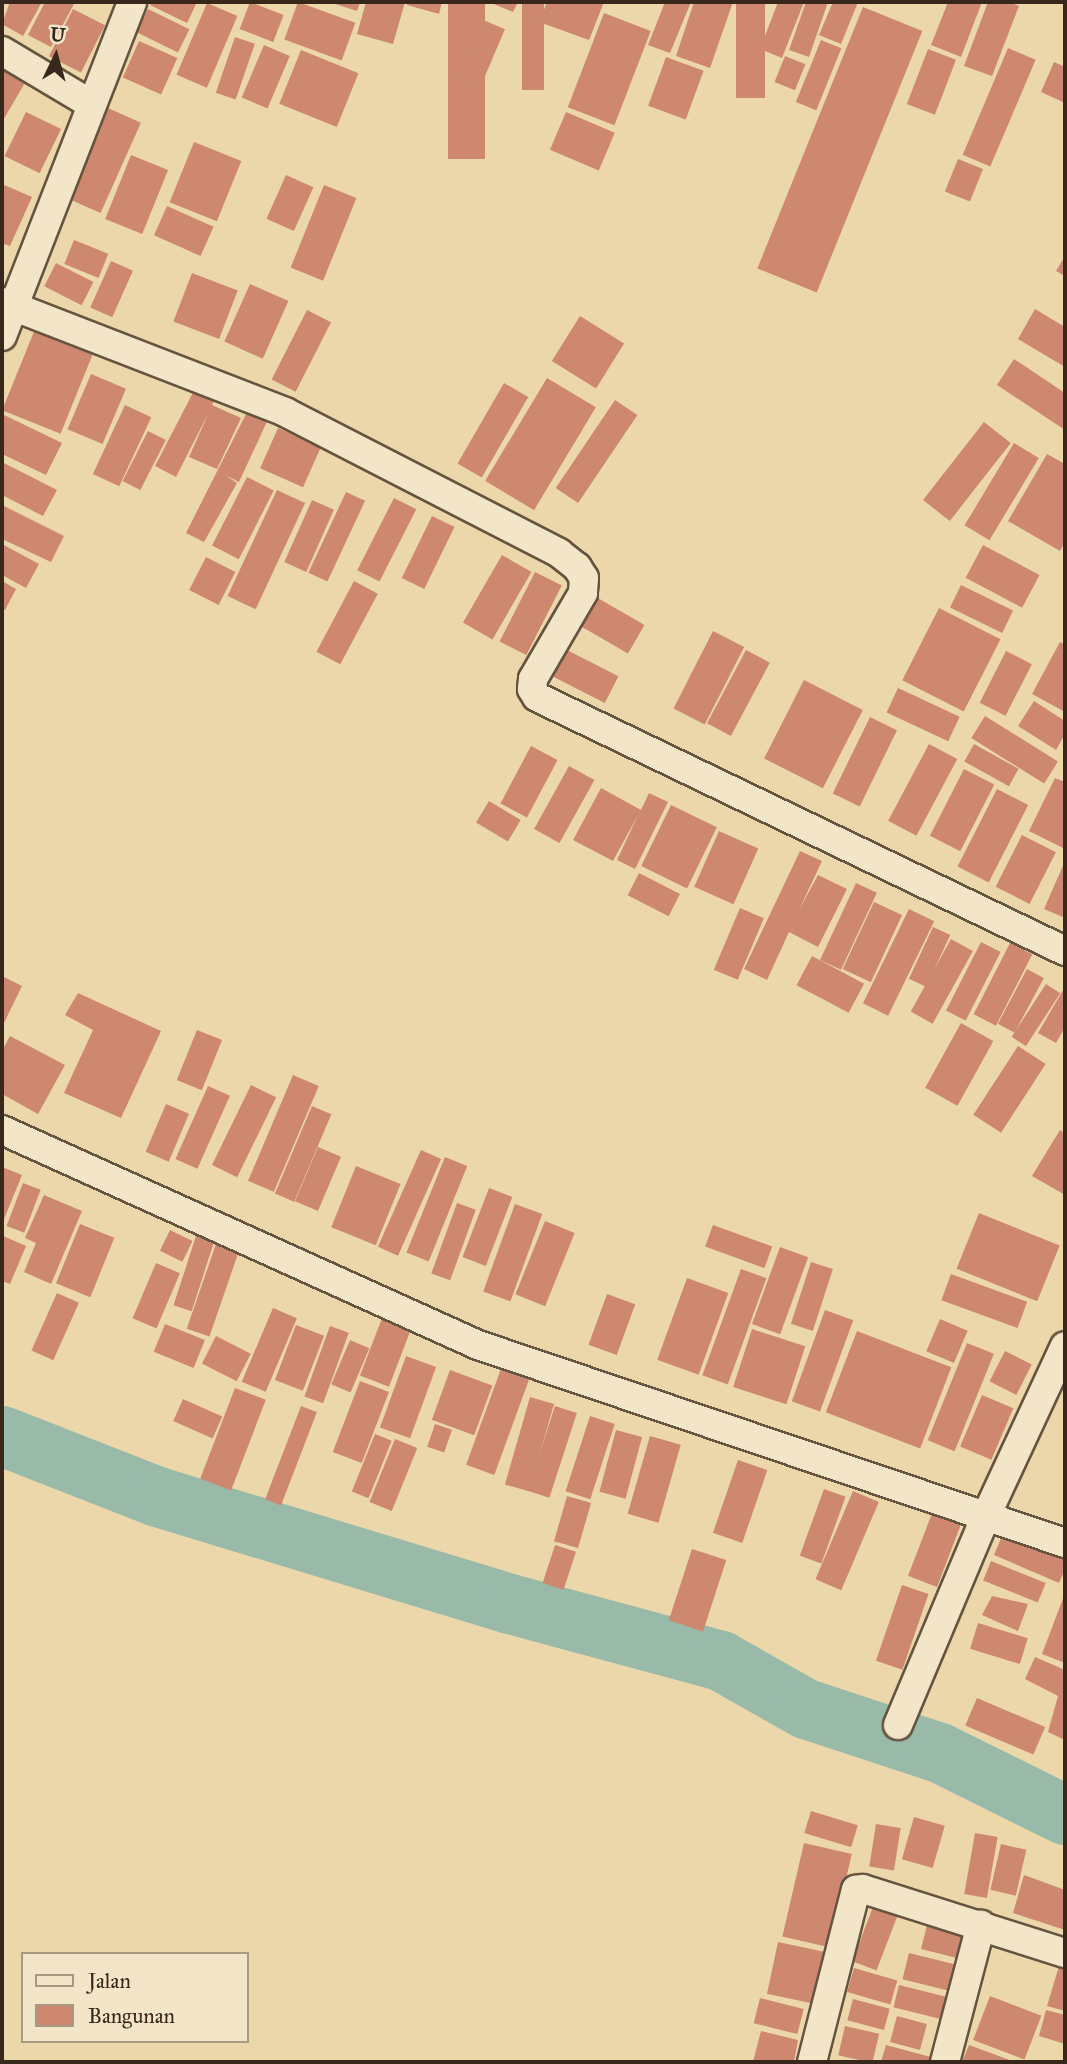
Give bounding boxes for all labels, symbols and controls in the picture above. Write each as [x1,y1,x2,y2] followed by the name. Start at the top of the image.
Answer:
[21,21,91,91] north arrow
[49,22,66,47] text: U
[21,1952,248,2043] legend
[88,1968,131,1994] text: Jalan
[88,2003,175,2029] text: Bangunan

